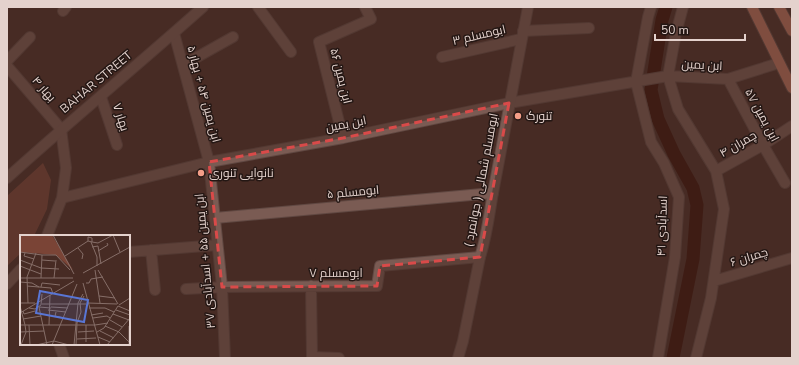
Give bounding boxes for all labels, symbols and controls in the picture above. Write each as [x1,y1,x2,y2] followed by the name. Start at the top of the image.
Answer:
[655,16,745,42] scale bar
[451,21,507,49] street label: ابومسلم ۳
[661,22,689,38] text: 50 m
[183,44,225,144] street label: ابن یمین ۵۴ + بهار ۵
[57,47,136,117] street label: BAHAR STREET
[326,47,356,105] street label: ابن یمین ۵۶
[681,56,723,74] street label: ابن یمین
[28,73,60,105] street label: بهار ۴
[741,86,783,144] street label: ابن یمین ۵۷
[109,101,133,133] street label: بهار ۷
[526,108,553,124] place label: تنورک
[513,111,523,121] marker: تنورک
[324,112,368,136] street label: ابن یمین
[460,112,502,248] street label: ابومسلم شمالی ( جوانمرد )
[716,127,760,162] street label: چمران ۴
[209,165,274,181] place label: نانوایی تنوری
[196,168,206,178] marker: نانوایی تنوری
[326,182,380,202] street label: ابومسلم ۵
[191,193,219,329] street label: ابن یمین ۵۵ + اسدآبادی ۳۷
[653,195,671,257] street label: اسدآبادی ۴۱
[20,235,130,345] inset map
[728,244,770,271] street label: چمران ۶
[309,265,363,281] street label: ابومسلم ۷

